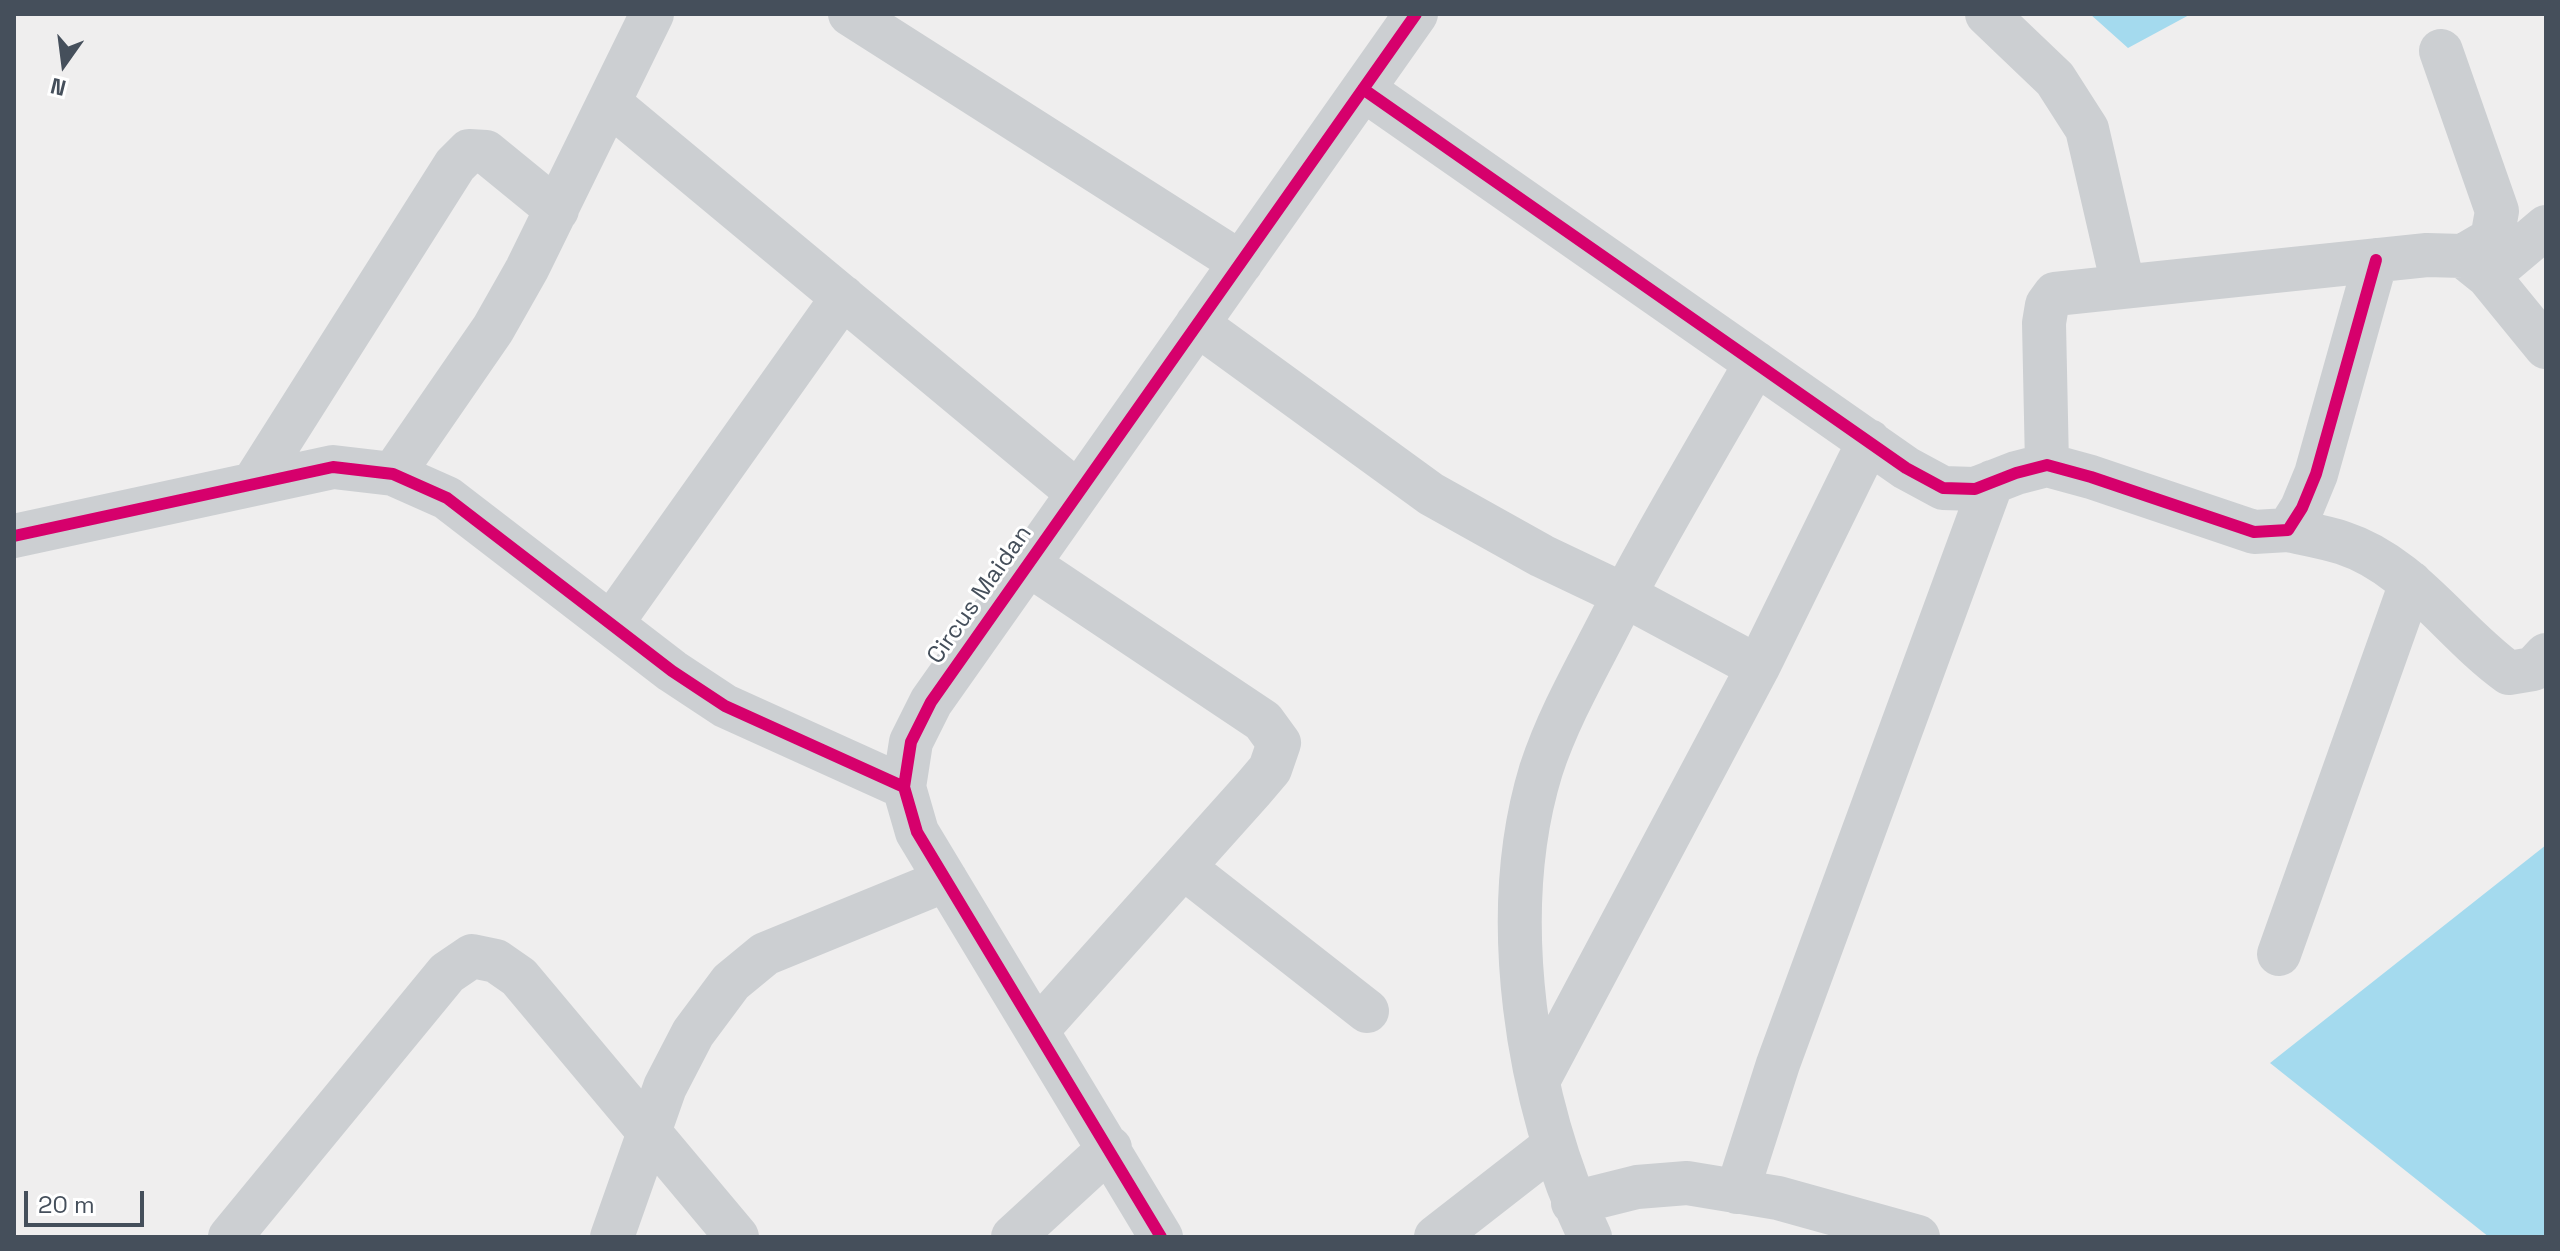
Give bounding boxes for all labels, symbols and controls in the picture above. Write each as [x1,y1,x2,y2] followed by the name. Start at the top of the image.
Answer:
[24,24,104,104] north arrow
[48,72,69,103] text: N
[922,520,1038,670] street label: Circus Maidan
[28,1175,148,1225] scale bar
[38,1189,95,1220] text: 20 m

